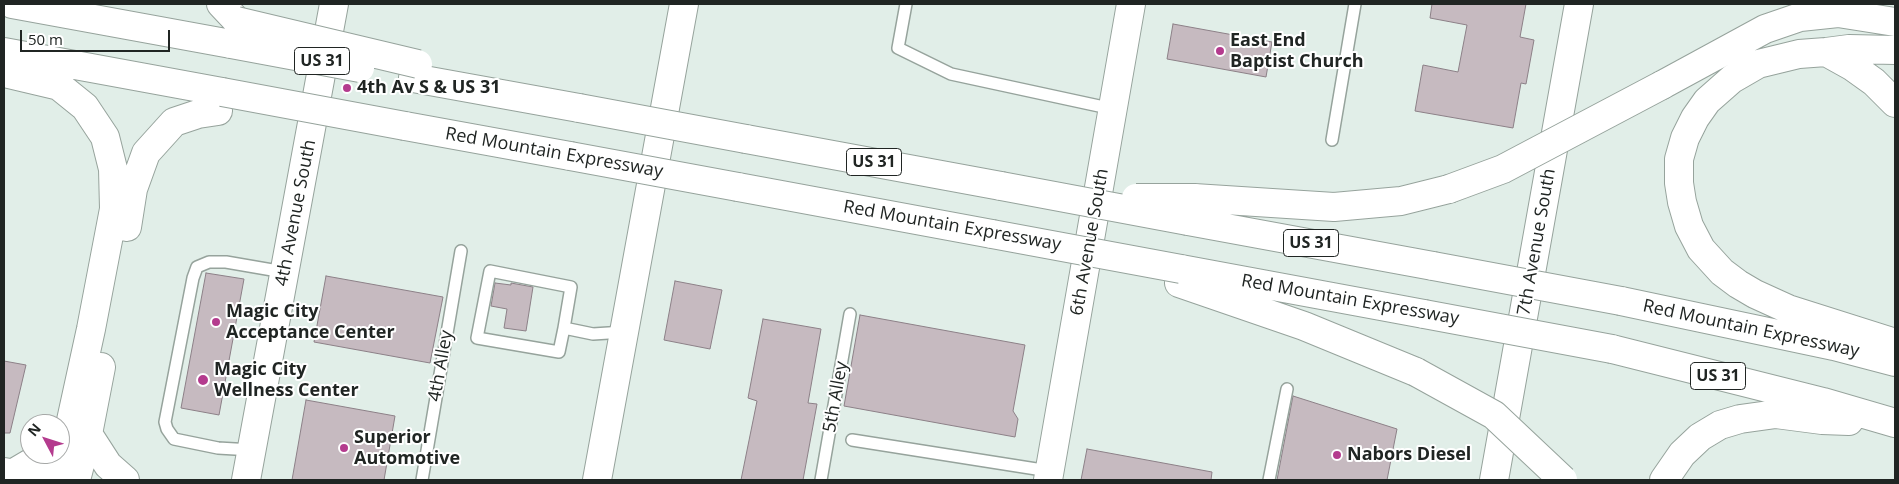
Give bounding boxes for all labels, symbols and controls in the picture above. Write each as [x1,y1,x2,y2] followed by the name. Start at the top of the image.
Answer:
[22,20,172,52] scale bar
[28,29,63,49] text: 50 m
[1230,30,1363,72] place label: East End Baptist Church
[1214,45,1226,57] marker: East End Baptist Church
[294,48,350,74] road number: US 31
[357,77,500,99] place label: 4th Av S & US 31
[341,82,353,94] marker: 4th Av S & US 31
[443,123,665,183] street label: Red Mountain Expressway
[271,138,321,288] street label: 4th Avenue South
[846,148,902,176] road number: US 31
[1066,167,1114,317] street label: 6th Avenue South
[1513,167,1561,317] street label: 7th Avenue South
[841,196,1063,256] street label: Red Mountain Expressway
[1284,230,1338,256] road number: US 31
[1239,270,1461,330] street label: Red Mountain Expressway
[1641,295,1861,363] street label: Red Mountain Expressway
[226,301,395,344] place label: Magic City Acceptance Center
[210,316,222,328] marker: Magic City Acceptance Center
[424,329,458,403] street label: 4th Alley
[214,359,359,402] place label: Magic City Wellness Center
[819,360,853,434] street label: 5th Alley
[1690,362,1746,390] road number: US 31
[196,373,210,387] marker: Magic City Wellness Center
[20,414,70,464] north arrow
[23,419,45,440] text: N
[354,427,460,469] place label: Superior Automotive
[338,442,350,454] marker: Superior Automotive
[1347,444,1471,466] place label: Nabors Diesel
[1331,449,1343,461] marker: Nabors Diesel

